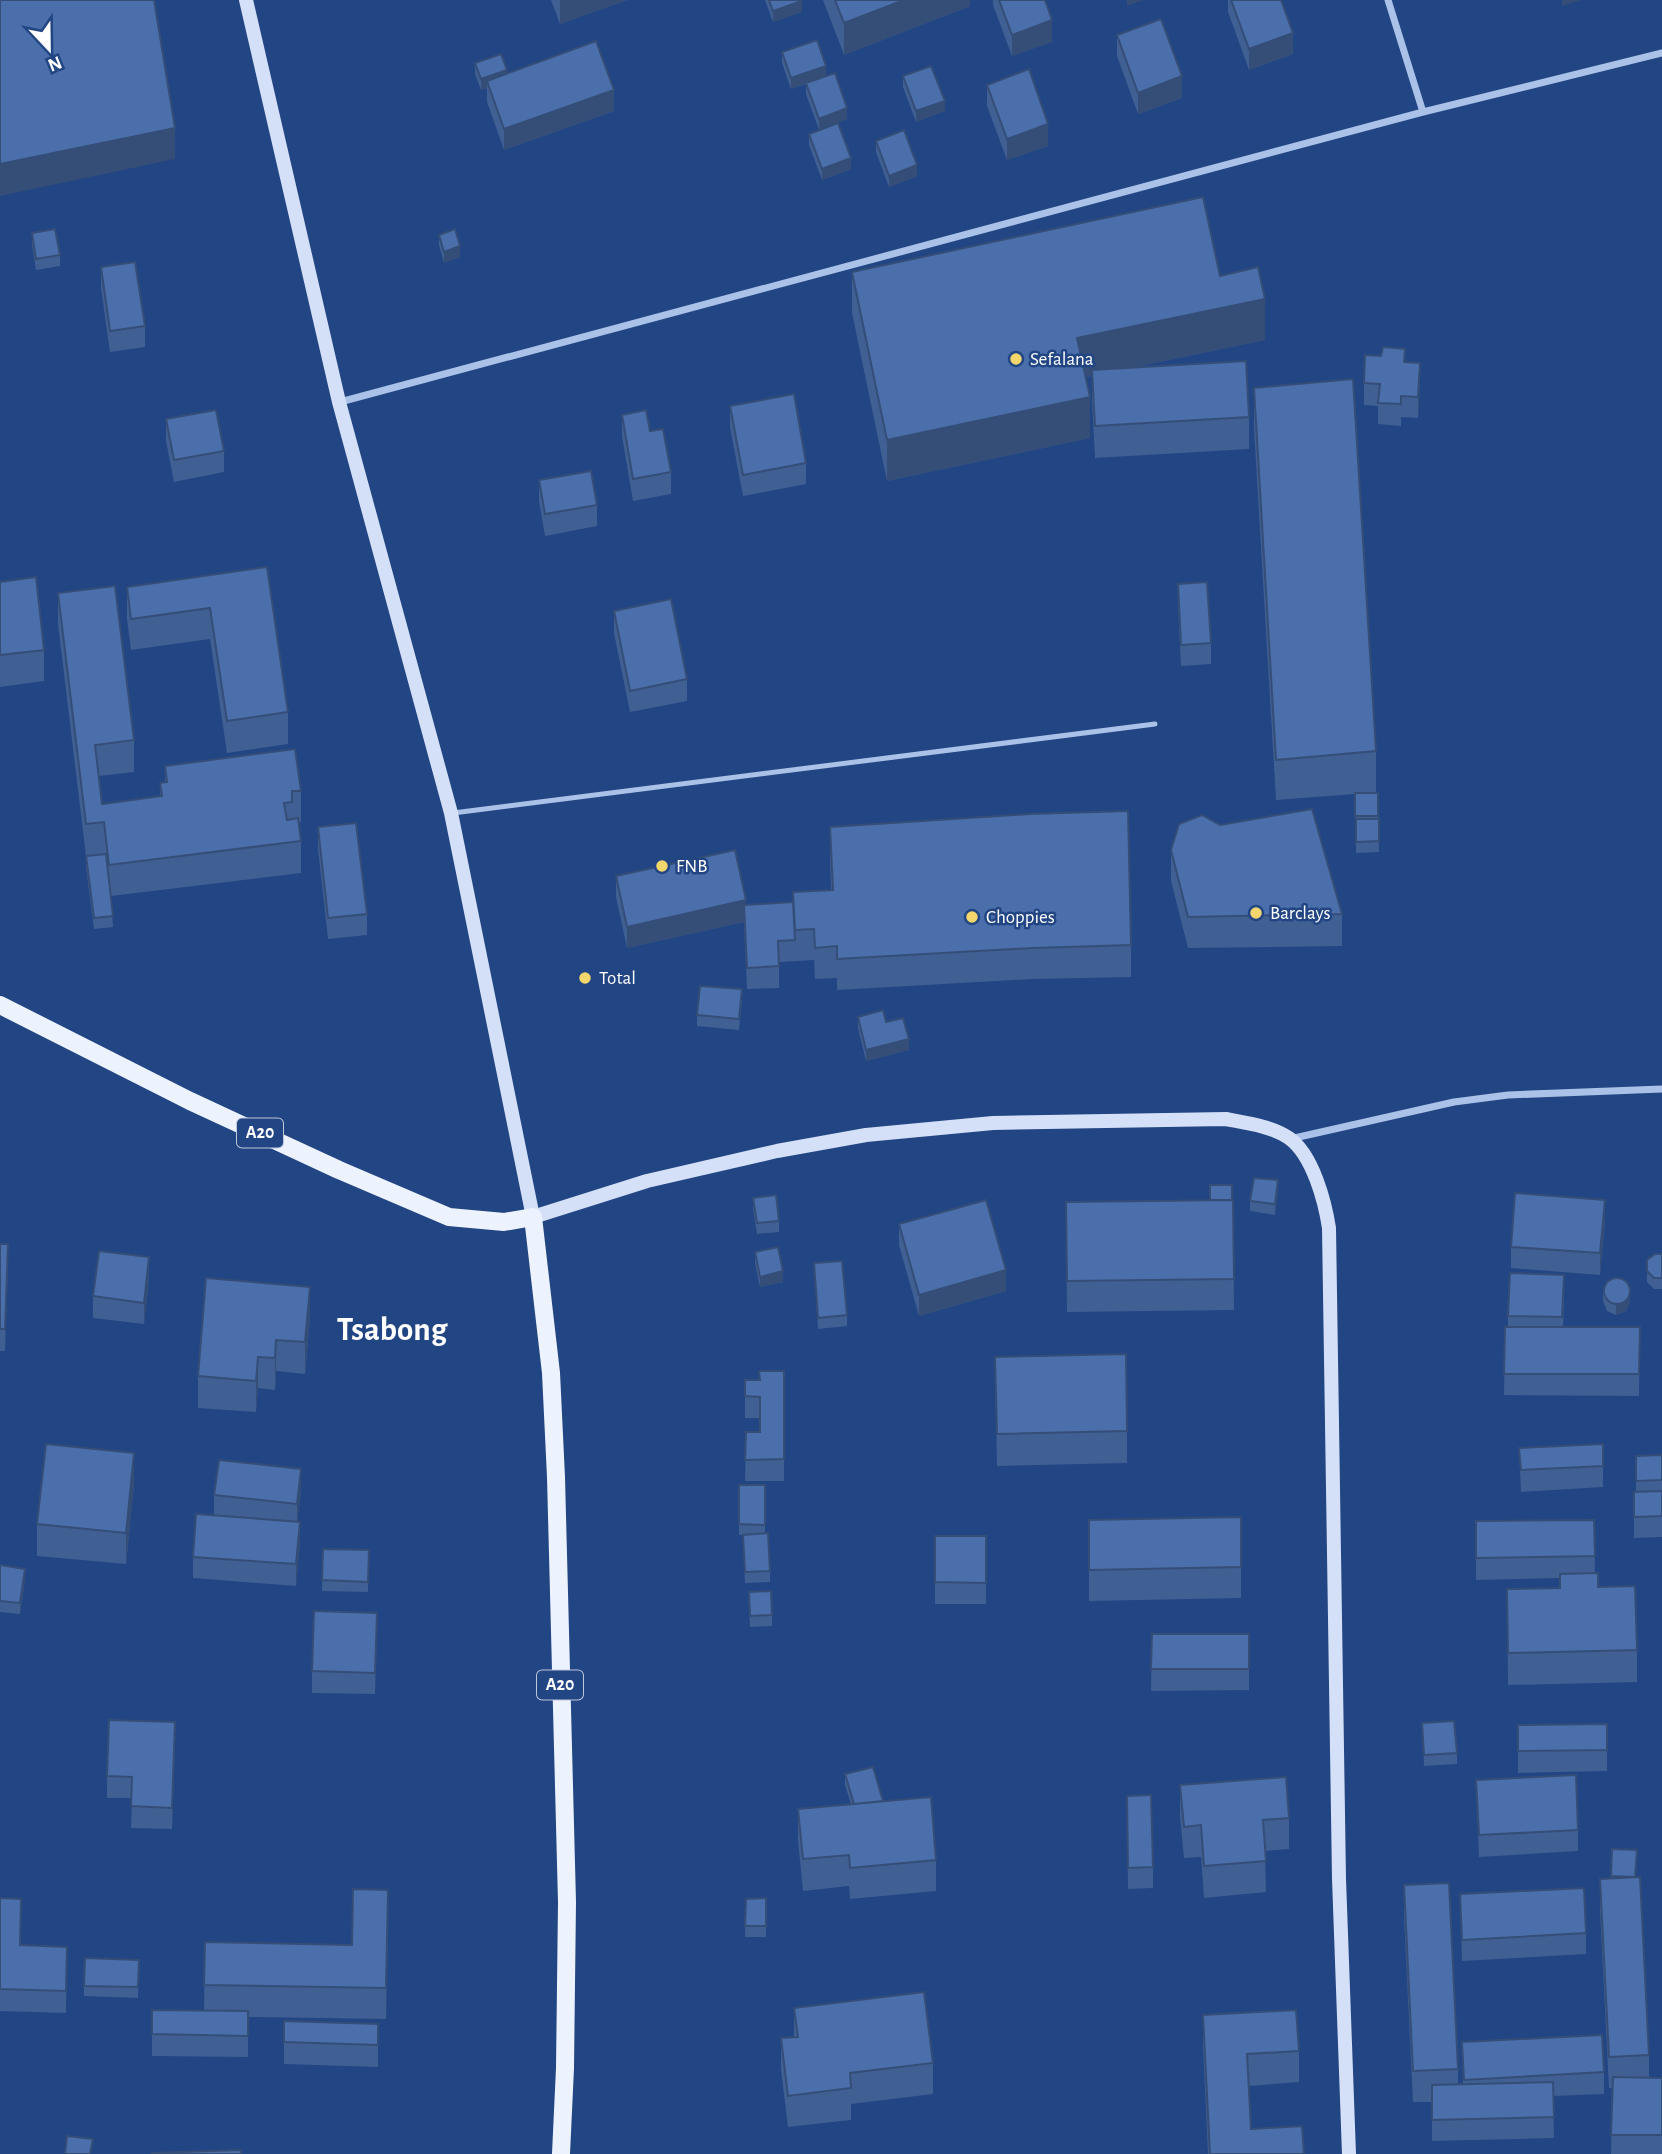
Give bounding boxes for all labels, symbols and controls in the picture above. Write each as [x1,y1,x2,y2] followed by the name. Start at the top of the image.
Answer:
[14,14,84,84] north arrow
[45,52,64,75] text: N
[1030,350,1094,369] place label: Sefalana
[1008,351,1024,367] marker: Sefalana
[676,857,707,876] place label: FNB
[654,858,670,874] marker: FNB
[1270,904,1331,923] place label: Barclays
[1248,905,1264,921] marker: Barclays
[986,908,1055,927] place label: Choppies
[964,909,980,925] marker: Choppies
[599,969,636,988] place label: Total
[577,970,593,986] marker: Total
[237,1118,283,1148] road number: A20
[337,1314,448,1347] district label: Tsabong
[537,1670,583,1700] road number: A20

